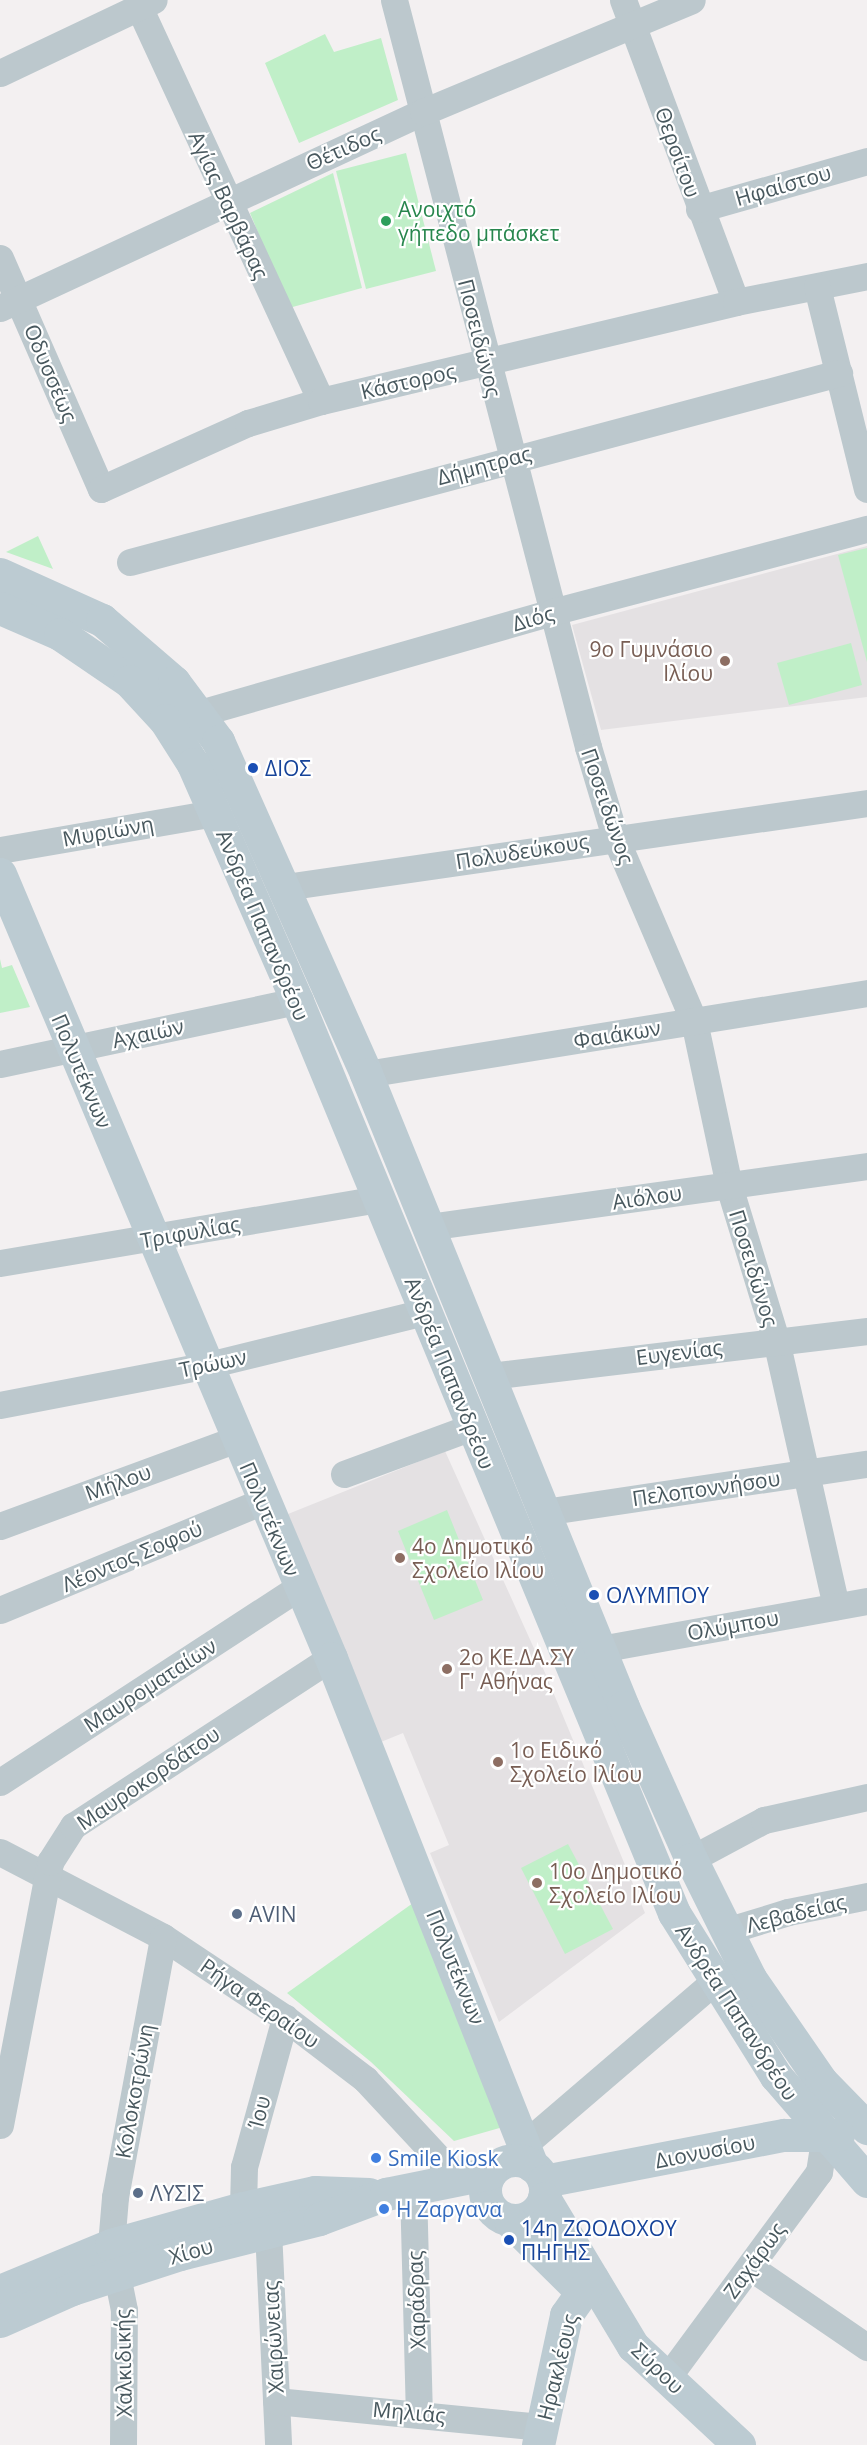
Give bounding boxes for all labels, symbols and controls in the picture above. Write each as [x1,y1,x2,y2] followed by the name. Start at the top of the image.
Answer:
[650,103,706,201] street label: Θερσίτου
[302,120,384,176] street label: Θέτιδος
[184,127,274,283] street label: Αγίας Βαρβάρας
[732,159,834,211] street label: Ηφαίστου
[398,196,559,246] place label: Ανοιχτό γήπεδο μπάσκετ
[379,214,393,228] marker: Ανοιχτό γήπεδο μπάσκετ
[453,276,507,400] street label: Ποσειδώνος
[19,320,83,426] street label: Οδυσσέως
[358,358,458,404] street label: Κάστορος
[434,440,534,490] street label: Δήμητρας
[509,600,557,636] street label: Διός
[589,636,713,686] place label: 9ο Γυμνάσιο Ιλίου
[718,654,732,668] marker: 9ο Γυμνάσιο Ιλίου
[576,745,640,867] street label: Ποσειδώνος
[265,755,311,781] place label: ΔΙΟΣ
[246,761,260,775] marker: ΔΙΟΣ
[61,811,155,851] street label: Μυριώνη
[211,826,315,1024] street label: Ανδρέα Παπανδρέου
[454,828,590,874] street label: Πολυδεύκους
[47,1010,117,1132] street label: Πολυτέκνων
[110,1013,186,1053] street label: Αχαιών
[571,1015,663,1053] street label: Φαιάκων
[611,1180,683,1214] street label: Αιόλου
[724,1207,784,1329] street label: Ποσειδώνος
[138,1211,242,1253] street label: Τριφυλίας
[400,1273,500,1473] street label: Ανδρέα Παπανδρέου
[634,1334,724,1370] street label: Ευγενίας
[177,1344,249,1382] street label: Τρώων
[82,1458,154,1506] street label: Μήλου
[235,1458,305,1580] street label: Πολυτέκνων
[630,1465,782,1511] street label: Πελοποννήσου
[58,1515,206,1597] street label: Λέοντος Σοφού
[412,1533,544,1583] place label: 4ο Δημοτικό Σχολείο Ιλίου
[393,1551,407,1565] marker: 4ο Δημοτικό Σχολείο Ιλίου
[606,1582,709,1608] place label: ΟΛΥΜΠΟΥ
[587,1588,601,1602] marker: ΟΛΥΜΠΟΥ
[685,1605,781,1645] street label: Ολύμπου
[79,1633,221,1737] street label: Μαυροματαίων
[459,1644,574,1694] place label: 2ο ΚΕ.ΔΑ.ΣΥ Γ' Αθήνας
[440,1662,454,1676] marker: 2ο ΚΕ.ΔΑ.ΣΥ Γ' Αθήνας
[72,1721,224,1835] street label: Μαυροκορδάτου
[510,1737,642,1787] place label: 1ο Ειδικό Σχολείο Ιλίου
[491,1755,505,1769] marker: 1ο Ειδικό Σχολείο Ιλίου
[549,1858,682,1908] place label: 10ο Δημοτικό Σχολείο Ιλίου
[530,1876,544,1890] marker: 10ο Δημοτικό Σχολείο Ιλίου
[744,1889,848,1937] street label: Λεβαδείας
[249,1901,296,1927] place label: AVIN
[421,1906,491,2028] street label: Πολυτέκνων
[230,1907,244,1921] marker: AVIN
[671,1919,803,2105] street label: Ανδρέα Παπανδρέου
[196,1953,324,2053] street label: Ρήγα Φεραίου
[110,2022,158,2160] street label: Κολοκοτρώνη
[243,2093,275,2131] street label: Ίου
[653,2129,757,2173] street label: Διονυσίου
[388,2145,499,2171] place label: Smile Kiosk
[369,2151,383,2165] marker: Smile Kiosk
[150,2180,204,2206] place label: ΛΥΣΙΣ
[131,2186,145,2200] marker: ΛΥΣΙΣ
[396,2196,502,2222] place label: Η Ζαργανα
[377,2202,391,2216] marker: Η Ζαργανα
[521,2215,677,2265] place label: 14η ΖΩΟΔΟΧΟΥ ΠΗΓΗΣ
[718,2217,790,2303] street label: Ζαχάρως
[166,2233,216,2269] street label: Χίου
[502,2233,516,2247] marker: 14η ΖΩΟΔΟΧΟΥ ΠΗΓΗΣ
[402,2250,430,2350] street label: Χαράδρας
[257,2280,289,2394] street label: Χαιρώνειας
[109,2309,137,2417] street label: Χαλκιδικής
[532,2311,582,2423] street label: Ηρακλέους
[627,2337,689,2399] street label: Σύρου
[371,2396,447,2428] street label: Μηλιάς

